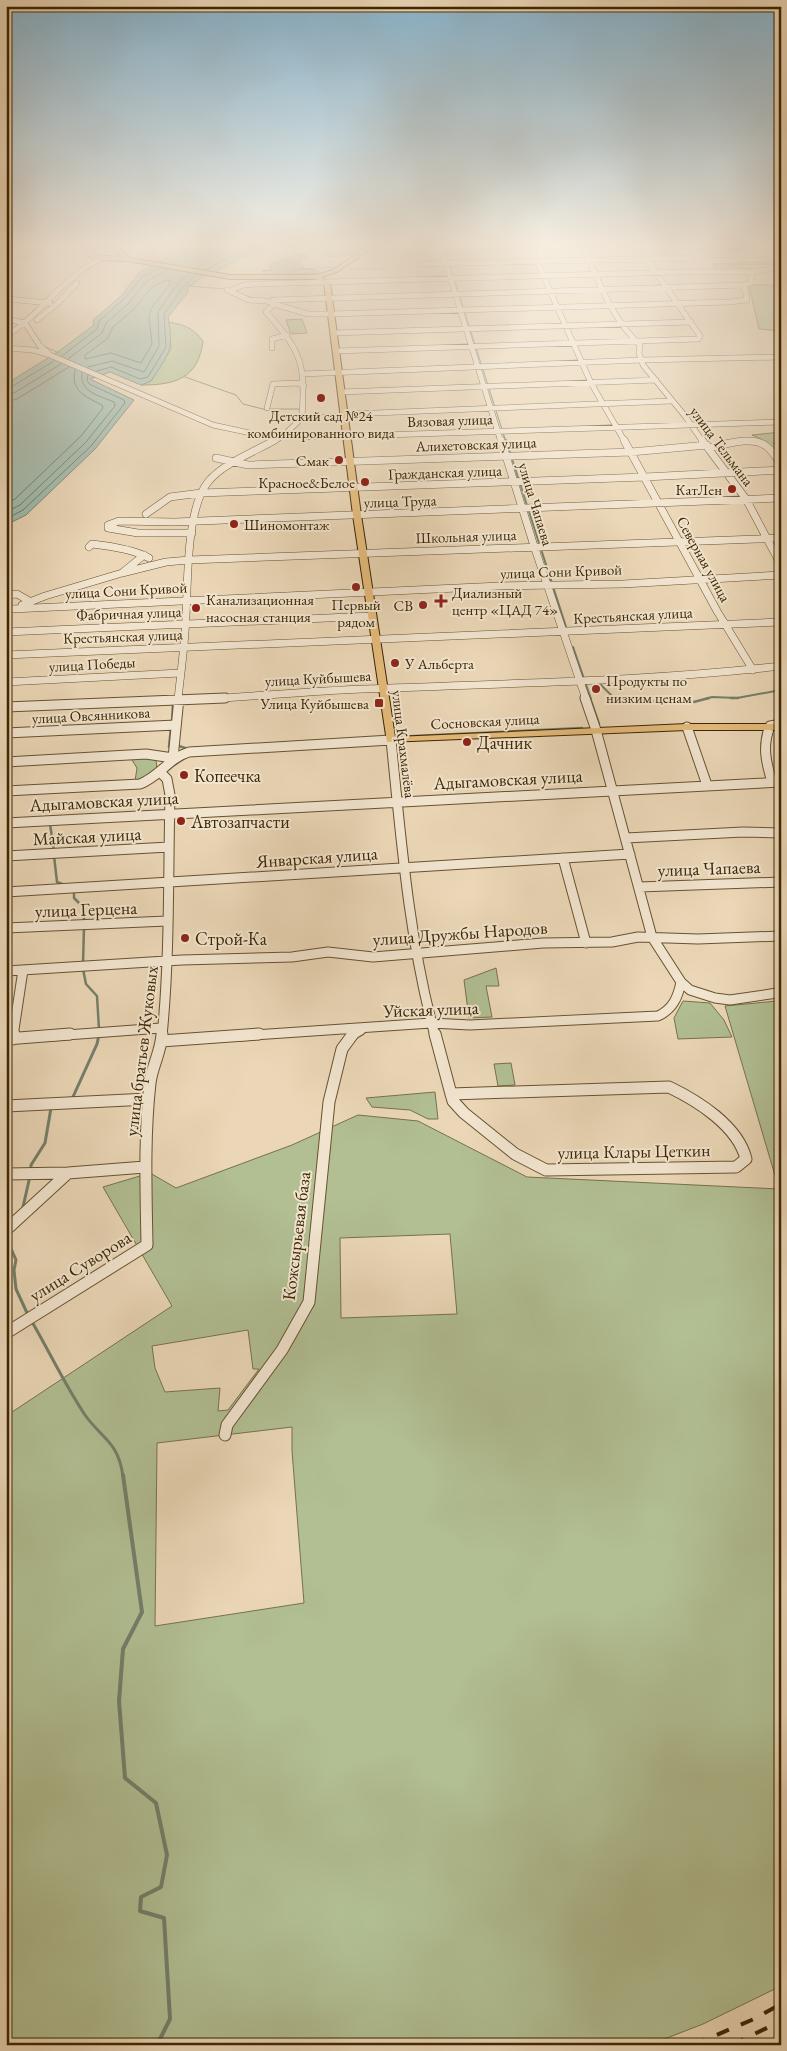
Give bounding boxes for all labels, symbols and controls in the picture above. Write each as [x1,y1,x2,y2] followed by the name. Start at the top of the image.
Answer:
[315,392,327,404] marker: Детский сад №24 комбинированного вида
[686,402,758,490] street label: улица Тельмана
[247,406,395,442] place label: Детский сад №24 комбинированного вида
[407,409,493,431] street label: Вязовая улица
[414,432,537,456] street label: Алихетовская улица
[296,451,329,470] place label: Смак
[333,454,345,466] marker: Смак
[514,460,558,548] street label: улица Чапаева
[388,461,502,483] street label: Гражданская улица
[258,473,355,492] place label: Красное&Белое
[359,476,371,488] marker: Красное&Белое
[676,480,722,499] place label: КатЛен
[726,483,738,495] marker: КатЛен
[363,490,437,512] street label: улица Труда
[673,513,735,605] street label: Северная улица
[244,515,330,534] place label: Шиномонтаж
[228,518,240,530] marker: Шиномонтаж
[415,525,517,547] street label: Школьная улица
[500,559,622,583] street label: улица Сони Кривой
[65,577,188,603] street label: улица Сони Кривой
[350,581,362,593] marker: Первый рядом
[452,583,558,619] place label: Диализный центр «ЦАД 74»
[206,590,314,626] place label: Канализационная насосная станция
[434,594,448,608] marker: Диализный центр «ЦАД 74»
[331,595,381,631] place label: Первый рядом
[394,596,413,615] place label: СВ
[417,599,429,611] marker: СВ
[76,602,182,624] street label: Фабричная улица
[190,602,202,614] marker: Канализационная насосная станция
[573,602,693,628] street label: Крестьянская улица
[63,624,183,648] street label: Крестьянская улица
[48,652,136,676] street label: улица Победы
[404,654,474,673] place label: У Альберта
[389,657,401,669] marker: У Альберта
[264,666,372,690] street label: улица Куйбышева
[606,671,692,707] place label: Продукты по низким ценам
[590,683,602,695] marker: Продукты по низким ценам
[388,689,420,799] street label: улица Крахмалёва
[259,694,369,713] place label: Улица Куйбышева
[373,697,385,709] marker: Улица Куйбышева
[31,702,151,728] street label: улица Овсянникова
[430,709,540,733] street label: Сосновская улица
[477,731,532,754] place label: Дачник
[461,736,473,748] marker: Дачник
[194,764,262,787] place label: Копеечка
[432,764,584,794] street label: Адыгамовская улица
[178,769,190,781] marker: Копеечка
[28,786,180,816] street label: Адыгамовская улица
[190,810,290,833] place label: Автозапчасти
[175,815,187,827] marker: Автозапчасти
[32,822,143,850] street label: Майская улица
[254,841,379,873] street label: Январская улица
[657,855,762,881] street label: улица Чапаева
[34,896,138,922] street label: улица Герцена
[372,915,549,951] street label: улица Дружбы Народов
[195,927,268,950] place label: Строй-Ка
[179,932,191,944] marker: Строй-Ка
[119,964,163,1138] street label: улица братьев Жуковых
[382,996,480,1022] street label: Уйская улица
[557,1138,711,1164] street label: улица Клары Цеткин
[277,1169,315,1302] street label: Кожсырьевая база
[25,1225,136,1306] street label: улица Суворова

